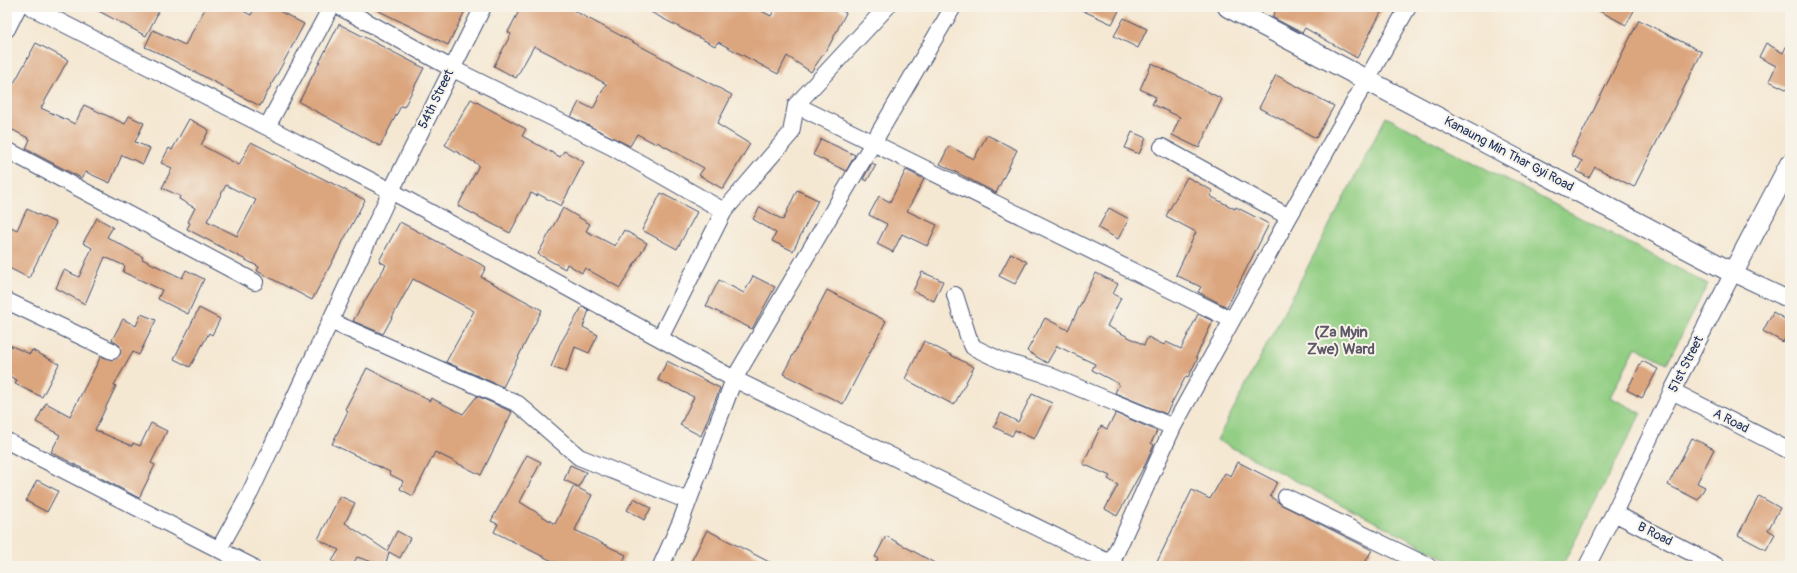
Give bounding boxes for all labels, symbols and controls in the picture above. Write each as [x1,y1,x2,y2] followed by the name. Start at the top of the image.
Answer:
[415,66,458,131] street label: 54th Street
[1441,113,1577,195] street label: Kanaung Min Thar Gyi Road
[1307,323,1375,359] district label: (Za Myin Zwe) Ward
[1665,332,1707,395] street label: 51st Street
[1710,405,1752,437] street label: A Road
[1635,518,1675,550] street label: B Road

